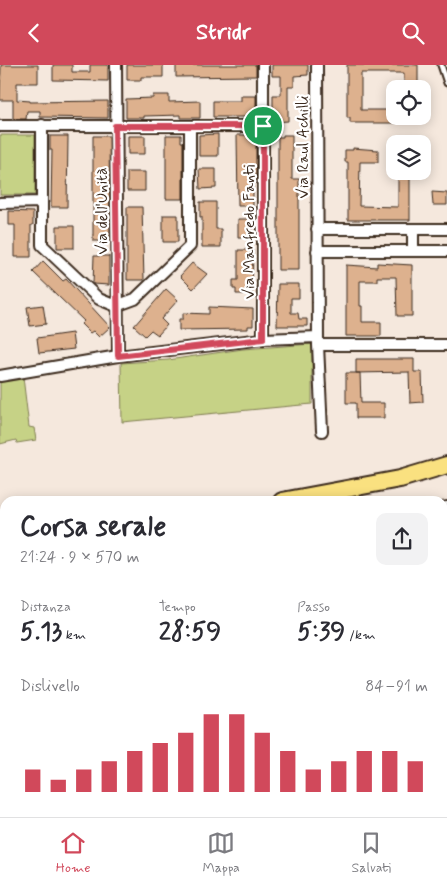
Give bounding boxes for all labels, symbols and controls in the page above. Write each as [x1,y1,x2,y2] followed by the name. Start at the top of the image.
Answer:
[20,19,48,47] icon: back
[196,19,251,47] text: Stridr
[399,19,427,47] icon: search
[386,80,431,180] map controls
[386,80,431,125] button: locate
[293,95,314,199] street label: Via Raul Achilli
[242,105,284,147] pin
[249,112,277,140] icon: arrive
[386,135,431,180] button: layers
[239,165,260,299] street label: Via Manfredo Fanti
[92,167,113,255] street label: Via dell'Unità
[20,509,166,546] text: Corsa serale
[376,513,428,565] button: share
[20,547,139,568] text: 21:24 · 9 × 570 m
[20,598,71,616] text: Distanza
[159,598,196,616] text: Tempo
[297,598,330,616] text: Passo
[20,616,62,649] text: 5.13
[159,616,221,649] text: 28:59
[297,616,345,649] text: 5:39
[62,626,86,644] text: km
[345,626,376,644] text: /km
[20,676,80,697] text: Dislivello
[365,676,428,697] text: 84–91 m
[56,829,91,877] tab: Home
[202,829,240,877] tab: Mappa
[352,829,391,877] tab: Salvati

